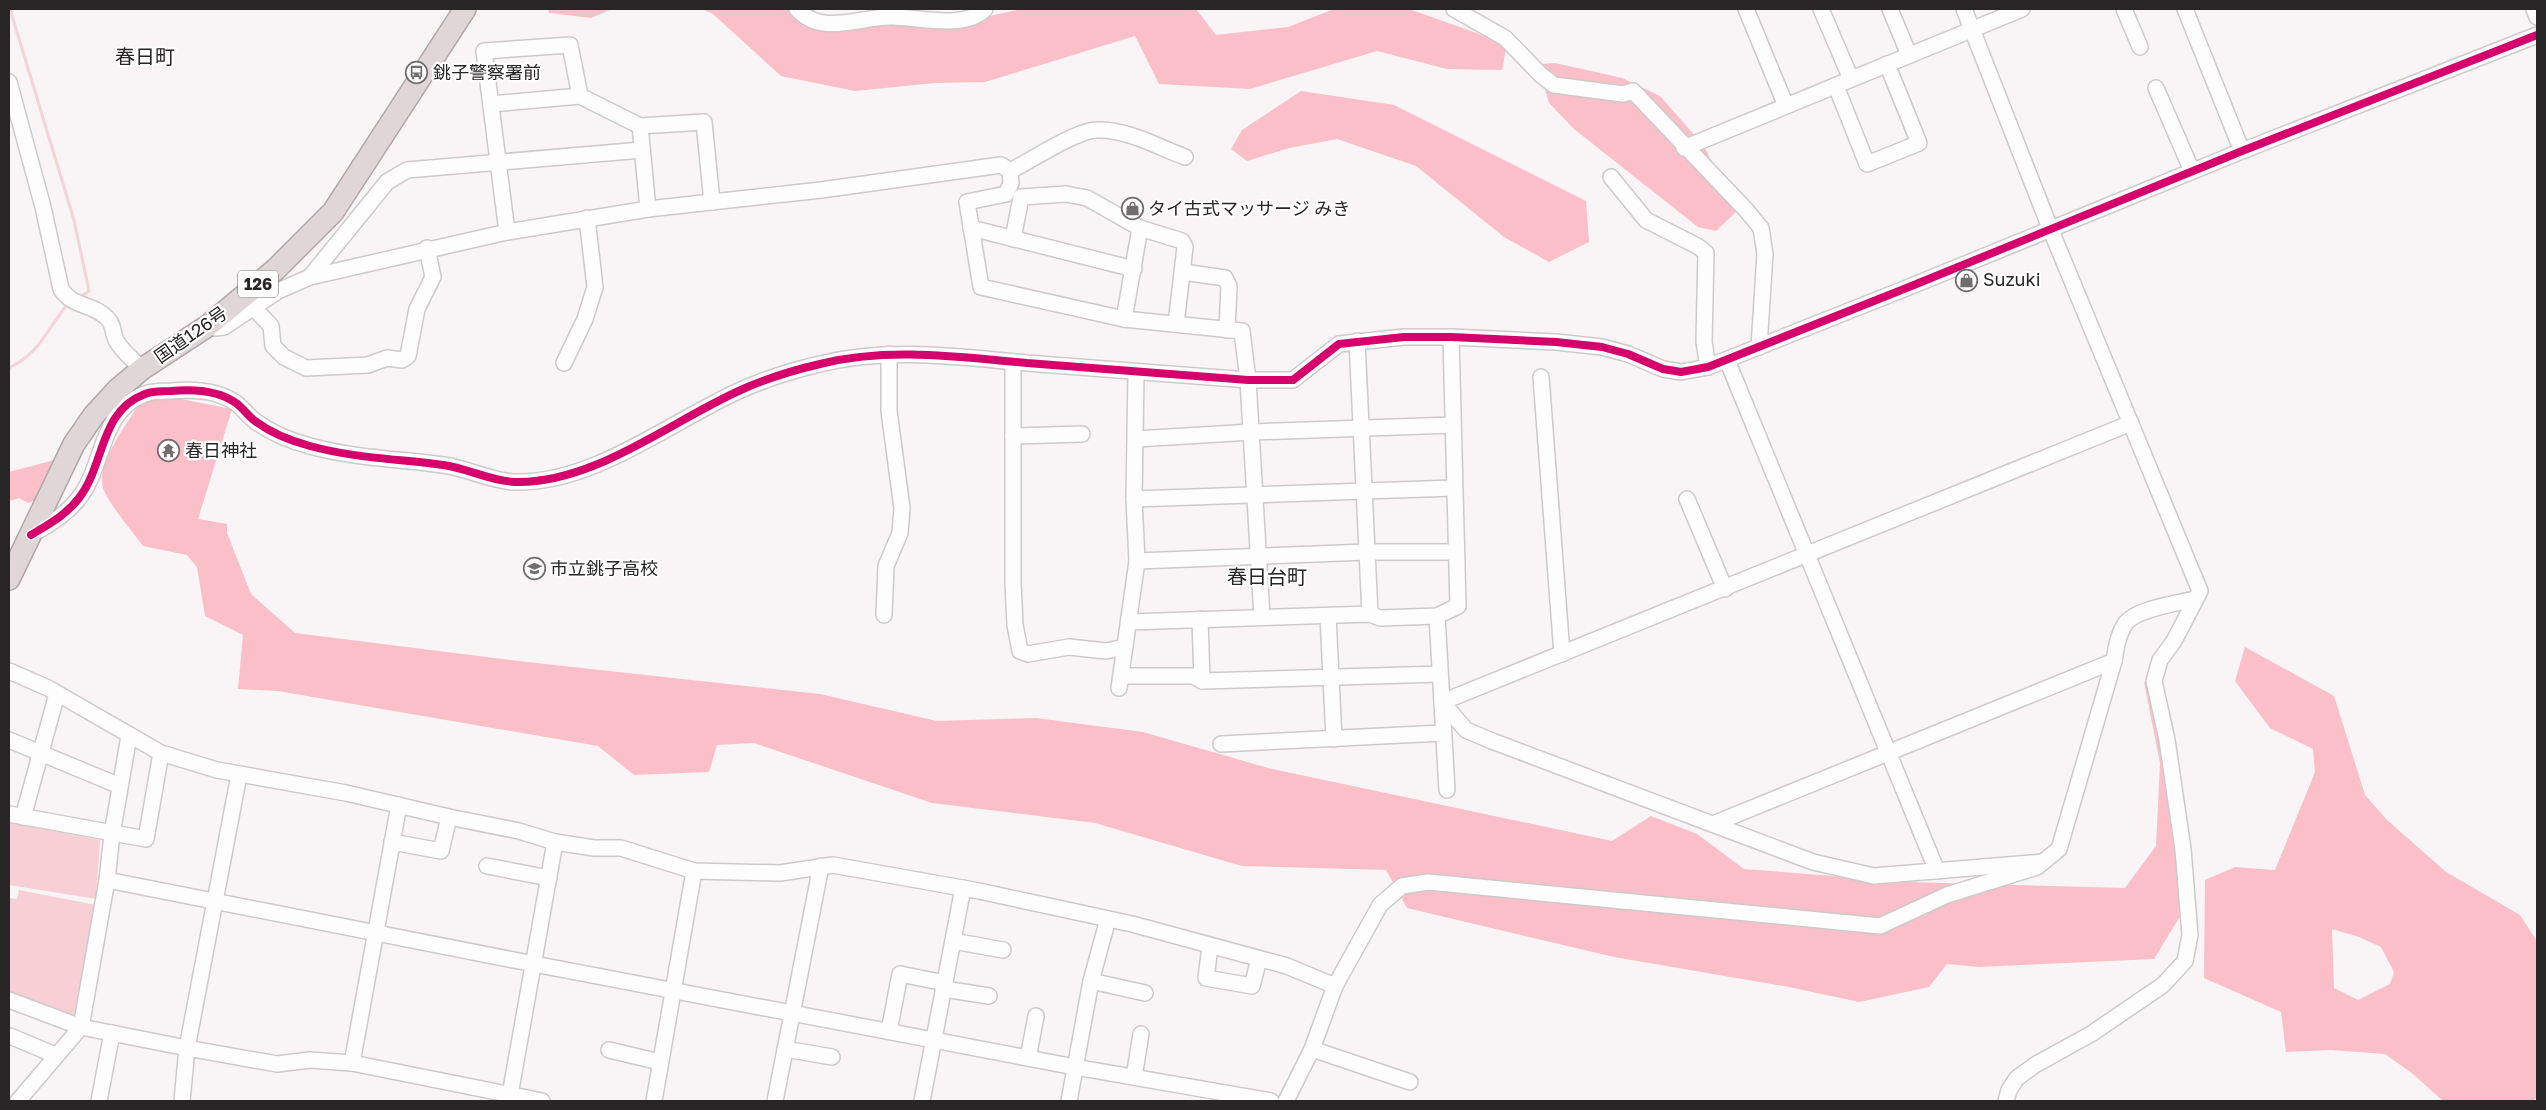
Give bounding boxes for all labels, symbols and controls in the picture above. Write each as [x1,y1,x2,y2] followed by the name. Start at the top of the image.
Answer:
[115,44,175,68] district label: 春日町
[405,61,429,85] bus stop icon: 銚子警察署前
[433,61,541,83] place label: 銚子警察署前
[1120,197,1144,221] shop icon: タイ古式マッサージ みき
[1148,197,1350,219] place label: タイ古式マッサージ みき
[1955,268,1979,292] shop icon: Suzuki
[1983,268,2040,290] place label: Suzuki
[238,270,278,298] road number: 126
[150,301,231,367] street label: 国道126号
[157,439,181,463] temple icon: 春日神社
[185,439,257,461] place label: 春日神社
[522,557,546,581] school or university icon: 市立銚子高校
[550,557,658,579] place label: 市立銚子高校
[1227,564,1307,588] district label: 春日台町

